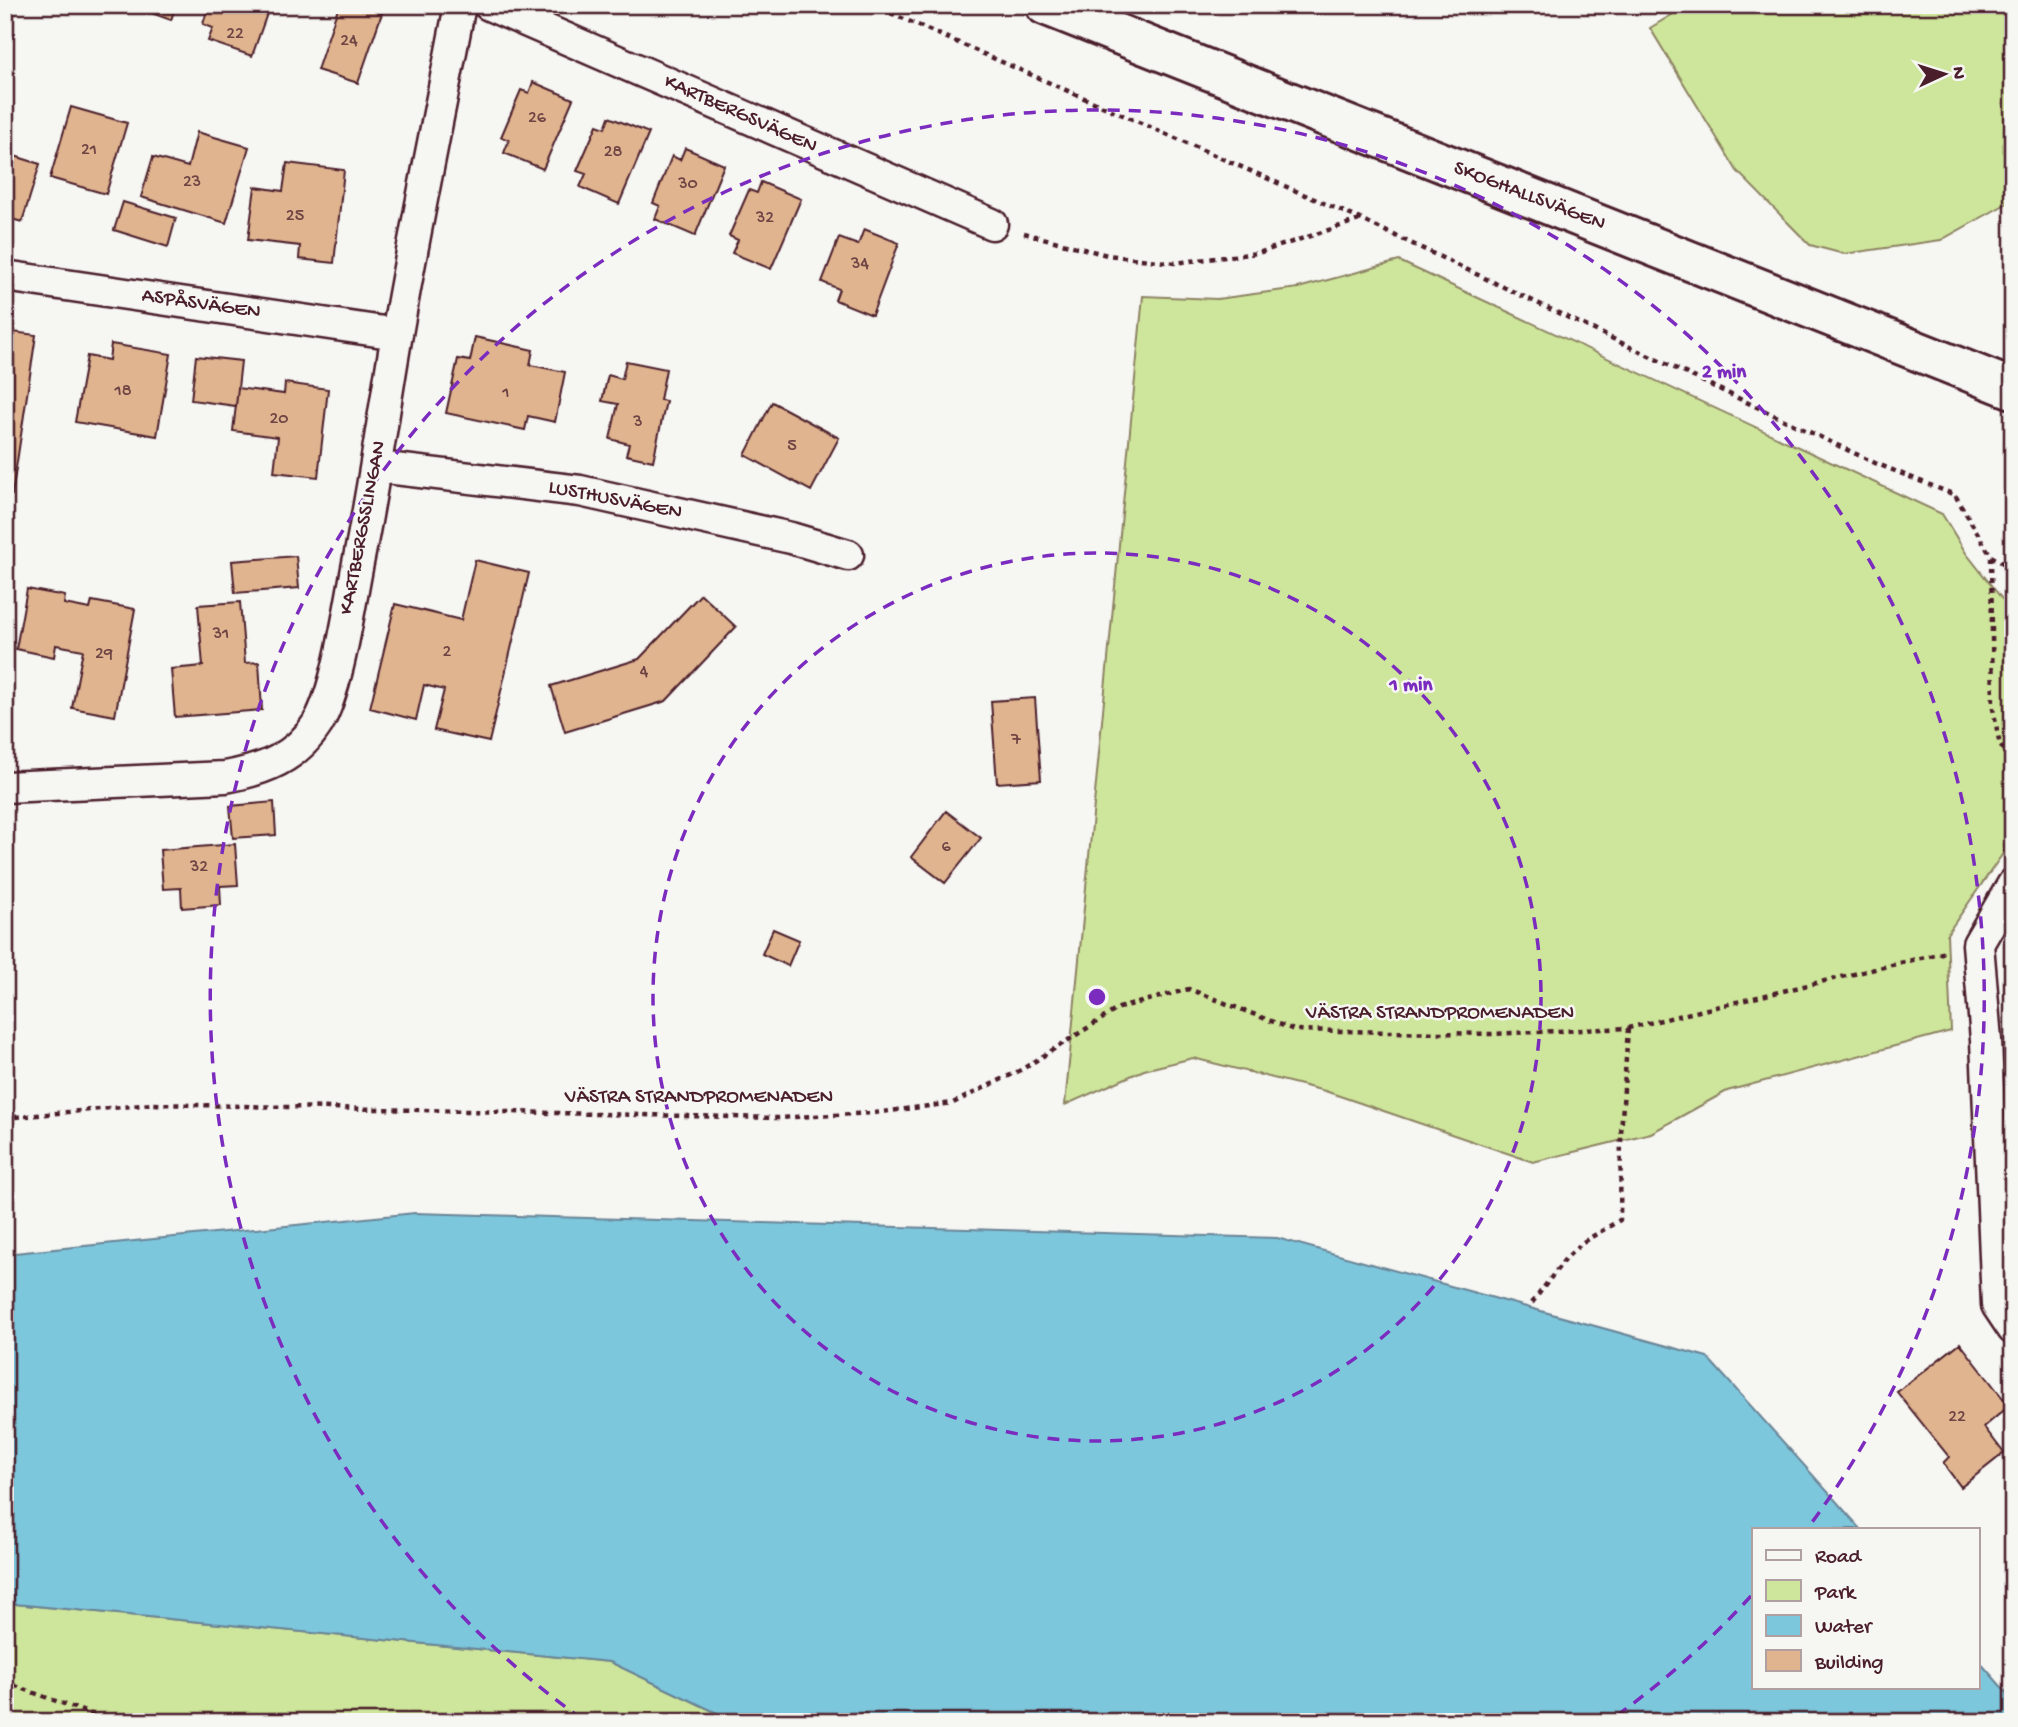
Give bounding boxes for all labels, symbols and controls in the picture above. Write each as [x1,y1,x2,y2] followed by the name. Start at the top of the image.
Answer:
[226,24,244,45] house number: 22
[340,31,358,52] house number: 24
[1910,38,1980,108] north arrow
[1946,66,1969,80] text: N
[660,70,820,160] street label: KARTBERGSVÄGEN
[528,108,547,129] house number: 26
[81,140,97,161] house number: 21
[604,142,622,163] house number: 28
[1449,157,1609,237] street label: SKOGHALLSVÄGEN
[183,172,201,193] house number: 23
[677,174,698,195] house number: 30
[286,206,304,227] house number: 25
[755,208,774,229] house number: 32
[850,254,869,275] house number: 34
[140,282,262,326] street label: ASPÅSVÄGEN
[1702,361,1747,386] text: 2 min
[113,381,132,402] house number: 18
[501,383,510,404] house number: 1
[269,409,289,430] house number: 20
[632,412,643,433] house number: 3
[787,436,797,457] house number: 5
[335,439,393,617] street label: KARTBERGSSLINGAN
[546,476,684,526] street label: LUSTHUSVÄGEN
[212,624,229,645] house number: 31
[443,642,452,663] house number: 2
[95,644,113,665] house number: 29
[640,662,649,683] house number: 4
[1389,674,1433,699] text: 1 min
[1010,730,1021,751] house number: 7
[941,837,951,858] house number: 6
[189,857,208,878] house number: 32
[1085,985,1109,1009] centre of rings
[1305,1002,1574,1027] street label: VÄSTRA STRANDPROMENADEN
[564,1086,833,1111] street label: VÄSTRA STRANDPROMENADEN
[1948,1407,1966,1428] house number: 22
[1752,1528,1980,1688] legend
[1815,1546,1863,1571] text: Road
[1814,1582,1858,1607] text: Park
[1815,1616,1873,1641] text: Water
[1814,1652,1884,1677] text: Building

